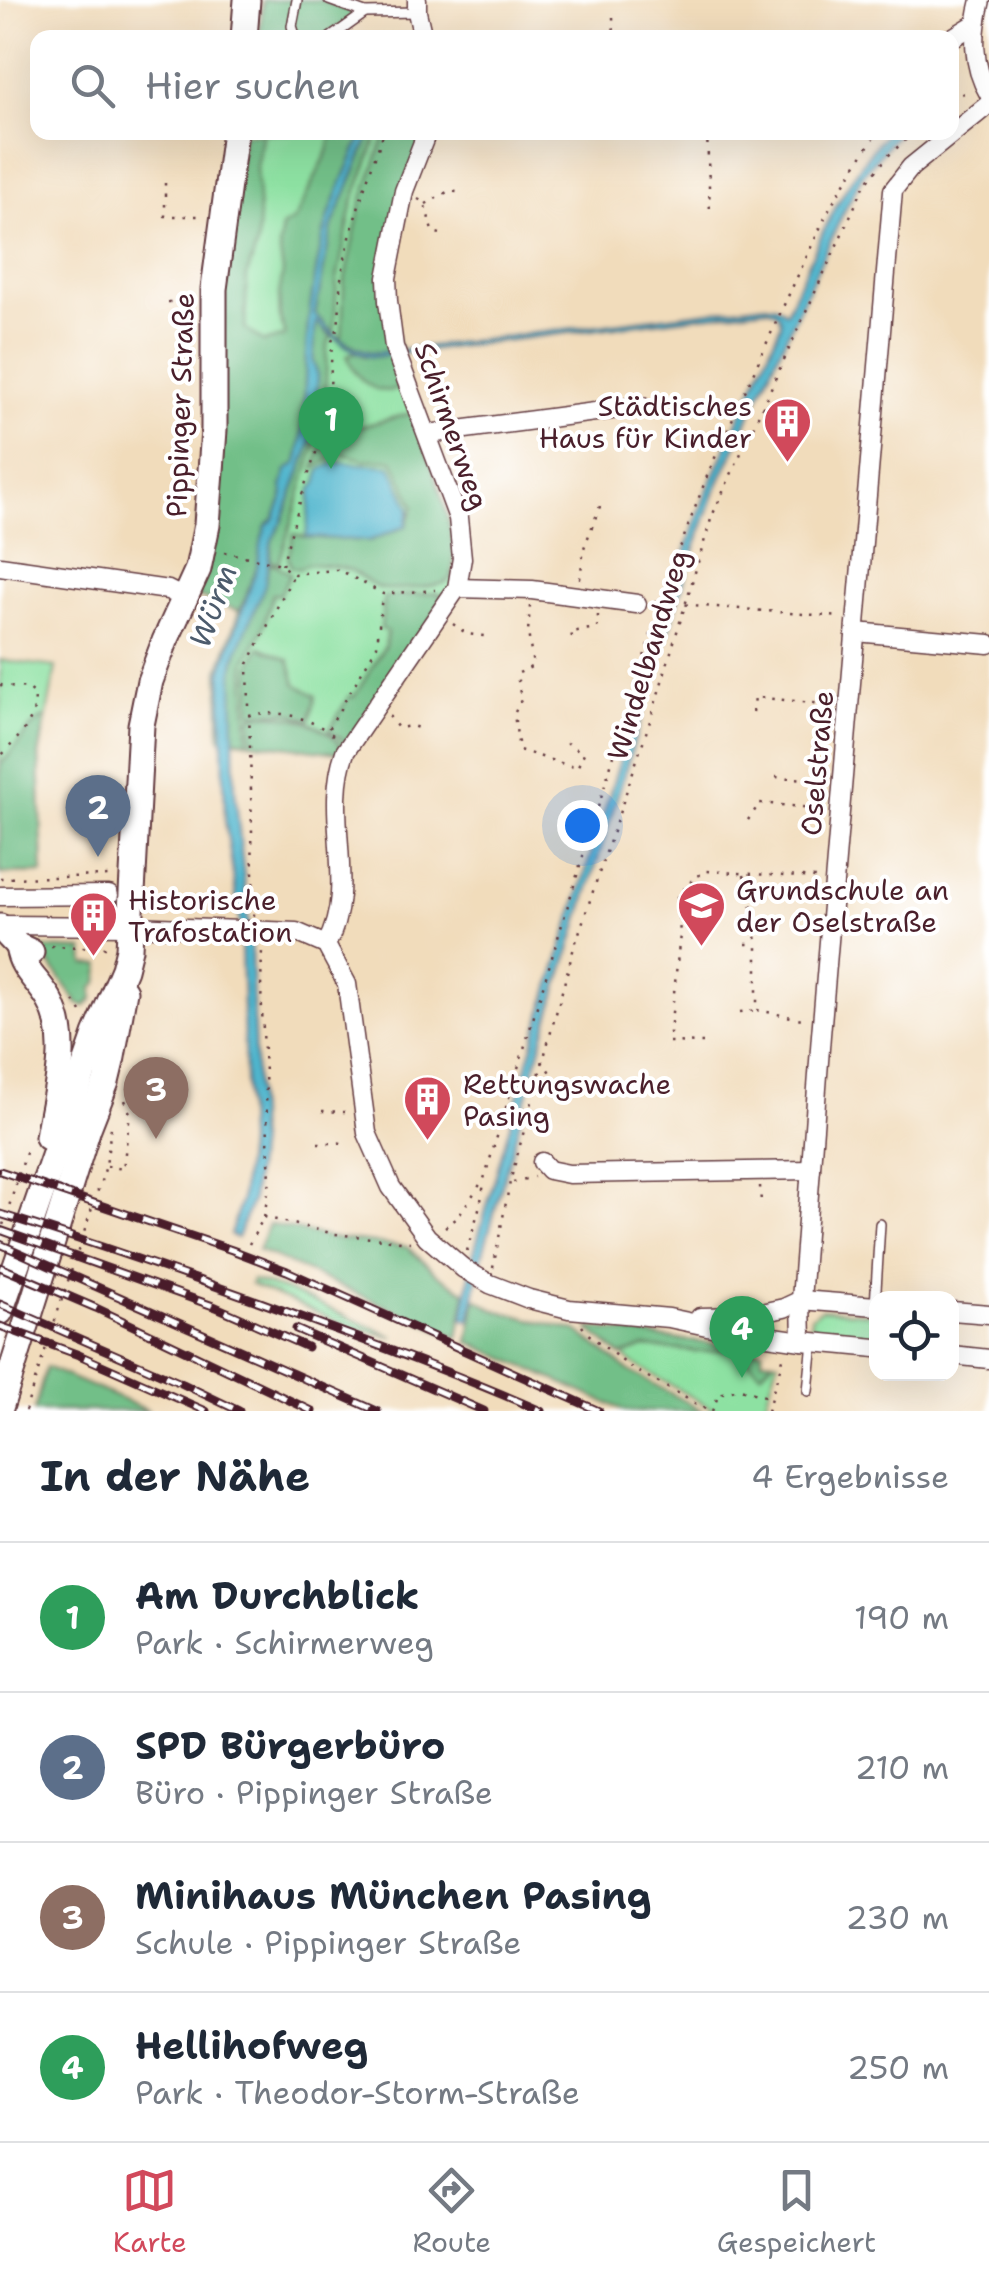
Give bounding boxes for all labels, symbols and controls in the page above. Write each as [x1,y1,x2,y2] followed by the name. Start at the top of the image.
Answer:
[30,30,959,140] search box
[65,58,120,113] icon: search
[145,60,360,111] text: Hier suchen
[157,292,203,518] street label: Pippinger Straße
[406,337,498,515] street label: Schirmerweg
[298,386,364,469] pin: 1
[539,387,752,457] place label: Städtisches Haus für Kinder
[761,396,813,464] building icon: Städtisches Haus für Kinder
[598,545,698,765] street label: Windelbandweg
[179,559,247,653] water label: Würm
[792,689,842,837] street label: Oselstraße
[66,774,130,857] pin: 2
[557,800,608,851] your location
[736,871,949,941] place label: Grundschule an der Oselstraße
[675,880,727,948] school or university icon: Grundschule an der Oselstraße
[128,881,292,951] place label: Historische Trafostation
[67,890,119,958] building icon: Historische Trafostation
[124,1056,188,1139] pin: 3
[463,1065,671,1135] place label: Rettungswache Pasing
[402,1074,454,1142] building icon: Rettungswache Pasing
[869,1291,959,1381] map controls
[869,1291,959,1381] button: locate
[710,1296,774,1378] pin: 4
[40,1448,310,1504] text: In der Nähe
[751,1455,949,1498] text: 4 Ergebnisse
[135,1570,420,1621] text: Am Durchblick
[65,1596,80,1639] text: 1
[854,1596,949,1639] text: 190 m
[135,1621,434,1664] text: Park · Schirmerweg
[135,1720,445,1771] text: SPD Bürgerbüro
[61,1746,84,1789] text: 2
[855,1746,949,1789] text: 210 m
[135,1771,493,1814] text: Büro · Pippinger Straße
[135,1870,651,1921] text: Minihaus München Pasing
[61,1896,84,1939] text: 3
[846,1896,949,1939] text: 230 m
[135,1921,521,1964] text: Schule · Pippinger Straße
[135,2020,368,2071] text: Hellihofweg
[61,2046,84,2089] text: 4
[847,2046,949,2089] text: 250 m
[135,2071,580,2114] text: Park · Theodor-Storm-Straße
[113,2163,187,2261] tab: Karte
[412,2163,491,2261] tab: Route
[717,2163,876,2261] tab: Gespeichert

